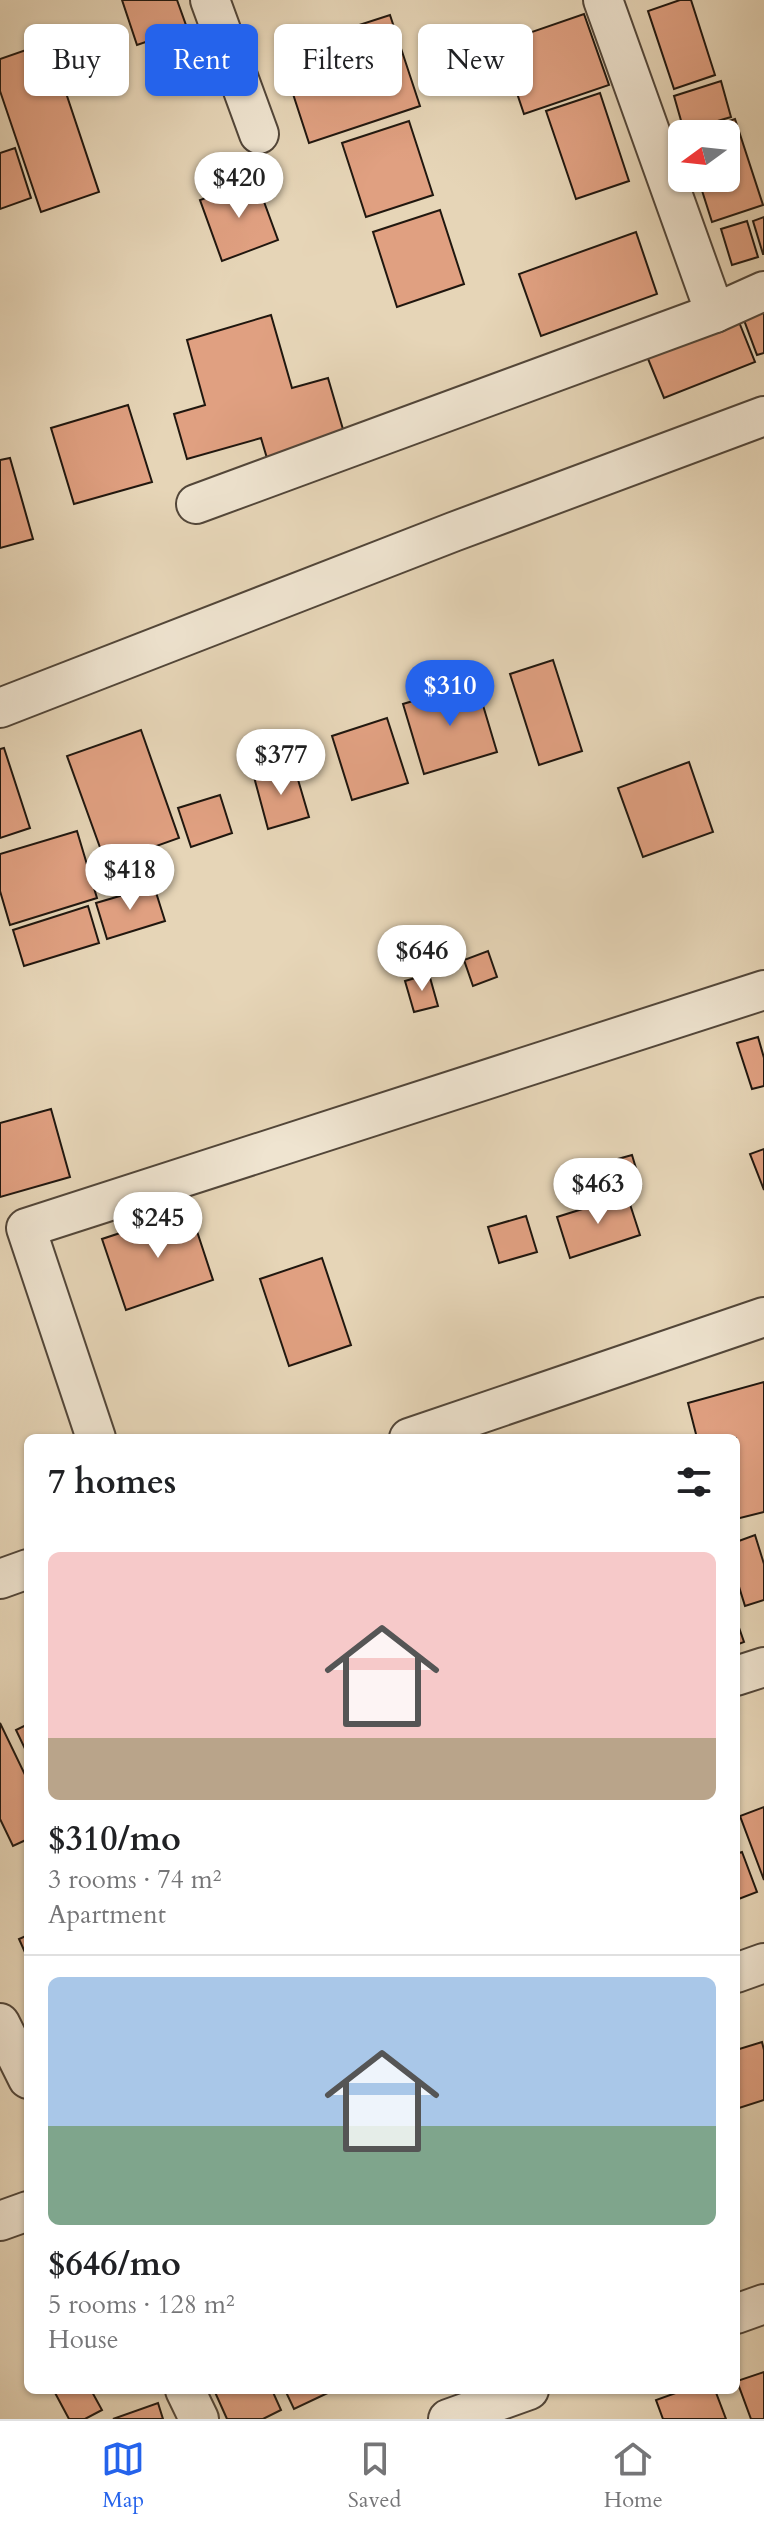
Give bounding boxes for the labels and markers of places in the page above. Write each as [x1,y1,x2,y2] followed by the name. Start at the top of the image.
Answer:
[192,152,286,220] pin: $420
[403,660,497,728] pin: $310
[234,729,328,797] pin: $377
[83,844,177,912] pin: $418
[375,925,469,993] pin: $646
[551,1158,645,1226] pin: $463
[111,1192,205,1260] pin: $245

